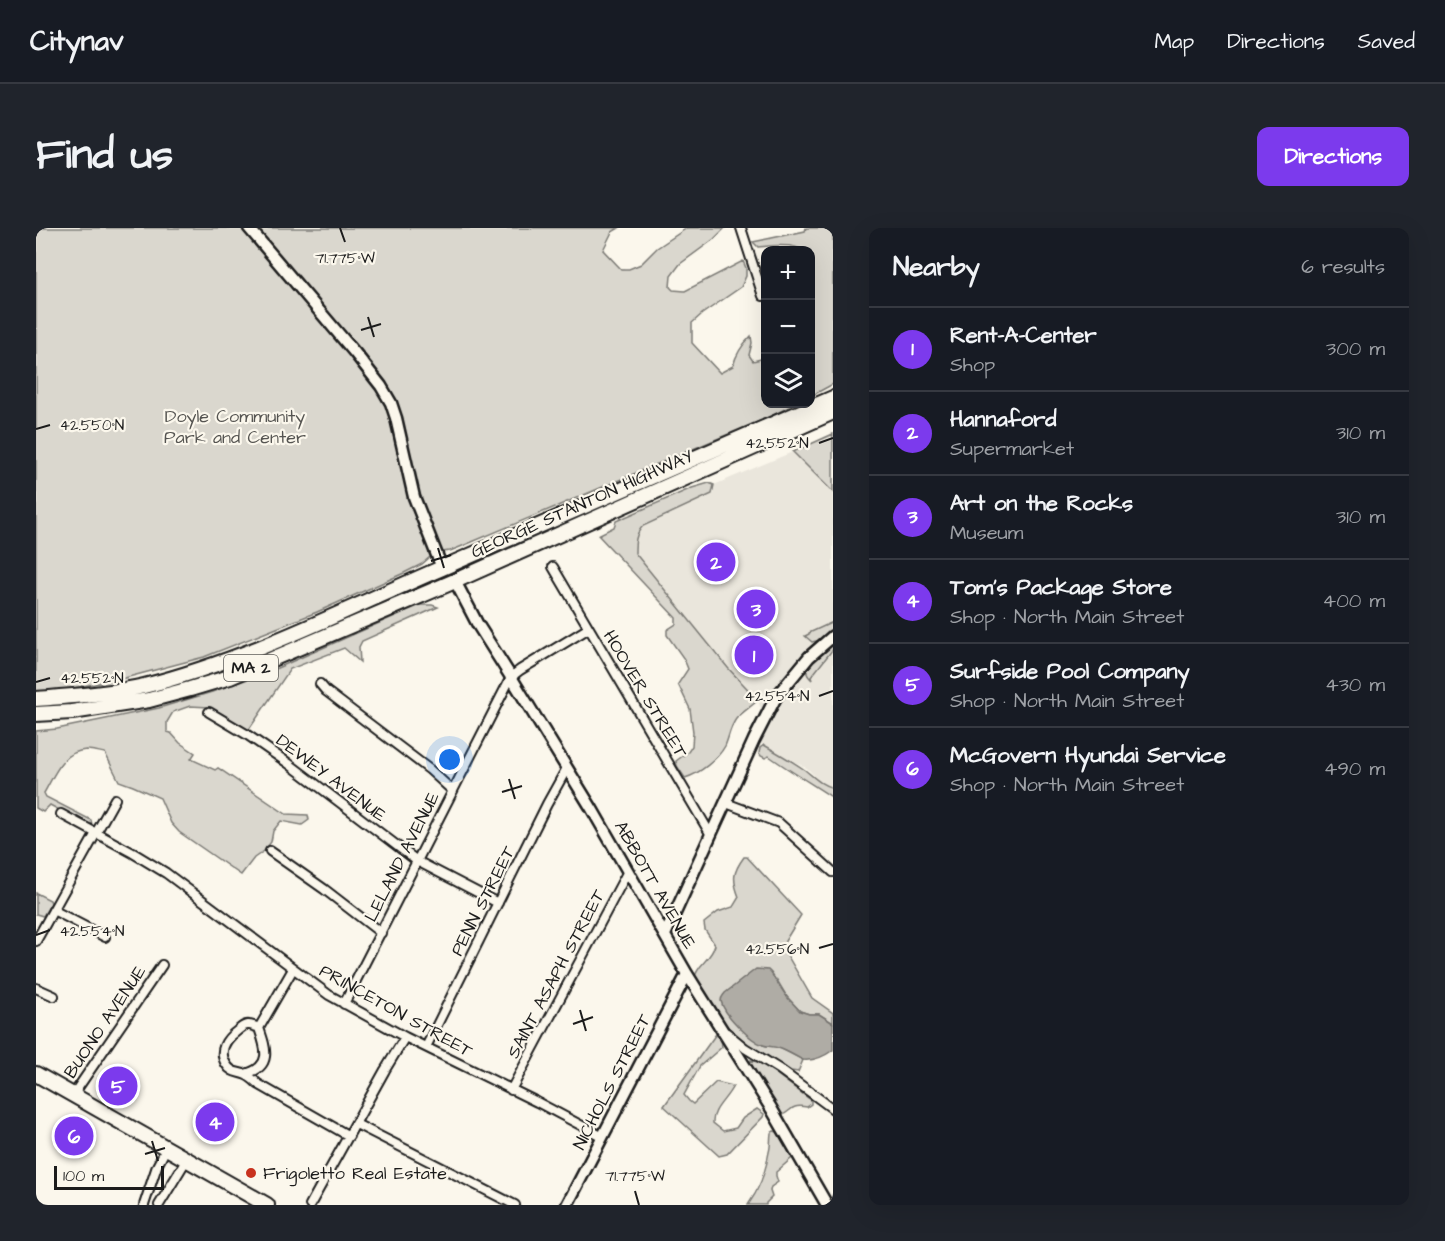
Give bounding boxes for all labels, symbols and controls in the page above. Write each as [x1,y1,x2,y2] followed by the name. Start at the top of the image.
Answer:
[30,22,124,61] text: Citynav
[1154,27,1194,56] text: Map
[1227,27,1325,56] text: Directions
[1358,27,1415,56] text: Saved
[36,127,173,185] text: Find us
[1257,127,1409,186] button: Directions
[761,246,815,408] map controls
[761,246,815,300] button: +
[315,248,375,269] text: 71.775°W
[893,249,980,285] text: Nearby
[1301,253,1385,281] text: 6 results
[761,300,815,354] button: −
[950,320,1097,351] text: Rent-A-Center
[911,335,914,363] text: 1
[1326,335,1385,363] text: 300 m
[950,351,995,379] text: Shop
[761,354,815,408] button: layers
[164,404,306,450] park label: Doyle Community Park and Center
[950,404,1057,435] text: Hannaford
[60,415,124,436] text: 42.550°N
[907,419,918,447] text: 2
[1336,419,1385,447] text: 310 m
[745,433,809,454] text: 42.552°N
[950,435,1074,463] text: Supermarket
[467,443,697,564] street label: GEORGE STANTON HIGHWAY
[950,488,1133,519] text: Art on the Rocks
[907,503,918,531] text: 3
[1336,503,1385,531] text: 310 m
[950,519,1023,547] text: Museum
[696,540,736,584] pin: 2
[950,572,1172,603] text: Tom's Package Store
[736,586,776,632] pin: 3
[906,587,919,615] text: 4
[1323,587,1385,615] text: 400 m
[950,603,1184,631] text: Shop · North Main Street
[597,625,693,763] street label: HOOVER STREET
[734,632,774,678] pin: 1
[224,655,278,681] road number: MA 2
[950,656,1190,687] text: Surfside Pool Company
[60,668,124,689] text: 42.552°N
[905,671,920,699] text: 5
[1325,671,1385,699] text: 430 m
[744,686,810,707] text: 42.554°N
[950,687,1184,715] text: Shop · North Main Street
[271,728,392,828] street label: DEWEY AVENUE
[950,740,1226,771] text: McGovern Hyundai Service
[435,745,464,774] your location
[906,755,919,783] text: 6
[1324,755,1385,783] text: 490 m
[950,771,1184,799] text: Shop · North Main Street
[358,787,446,926] street label: LELAND AVENUE
[608,816,702,954] street label: ABBOTT AVENUE
[445,841,522,960] street label: PENN STREET
[501,884,612,1063] street label: SAINT ASAPH STREET
[59,921,125,942] text: 42.554°N
[745,939,809,960] text: 42.556°N
[315,958,478,1064] street label: PRINCETON STREET
[58,960,152,1083] street label: BUONO AVENUE
[567,1009,657,1154] street label: NICHOLS STREET
[98,1064,137,1108] pin: 5
[196,1100,234,1144] pin: 4
[54,1114,93,1158] pin: 6
[263,1161,447,1187] place label: Frigoletto Real Estate
[54,1163,164,1190] scale bar
[63,1165,104,1187] text: 100 m
[244,1166,258,1180] marker: Frigoletto Real Estate
[605,1166,665,1187] text: 71.775°W

